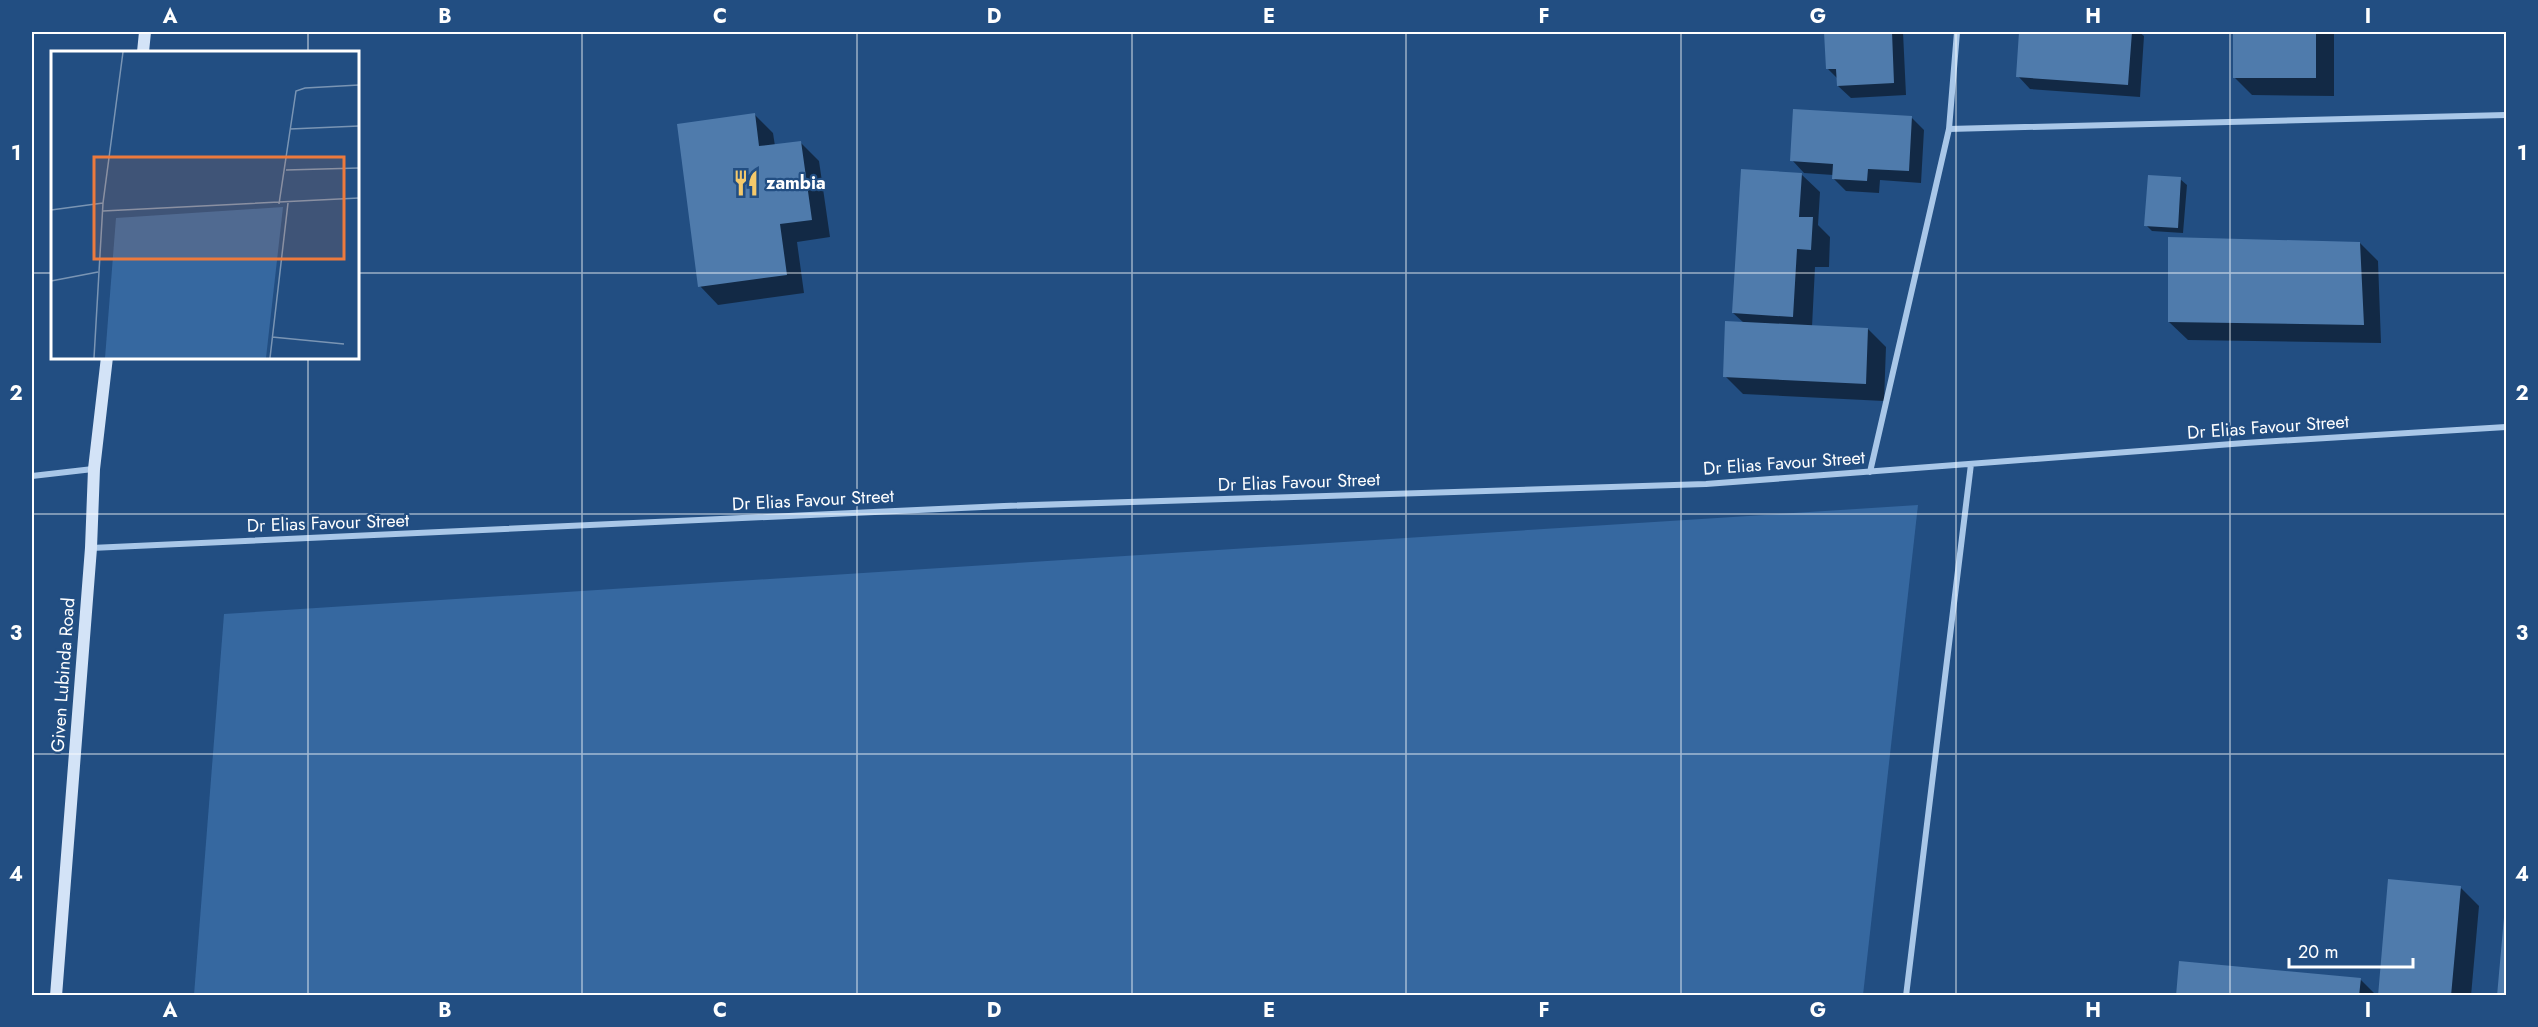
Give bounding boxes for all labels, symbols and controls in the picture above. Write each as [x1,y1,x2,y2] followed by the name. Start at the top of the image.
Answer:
[162,2,178,31] text: A
[438,2,452,31] text: B
[713,2,727,31] text: C
[987,2,1001,31] text: D
[1263,2,1275,31] text: E
[1538,2,1550,31] text: F
[1810,2,1826,31] text: G
[2085,2,2101,31] text: H
[2365,2,2371,31] text: I
[51,51,358,358] inset map
[11,139,21,168] text: 1
[2517,139,2527,168] text: 1
[731,168,761,198] restaurant icon: zambia
[766,170,826,196] place label: zambia
[9,379,23,408] text: 2
[2515,379,2529,408] text: 2
[2186,408,2351,446] street label: Dr Elias Favour Street
[1702,444,1867,482] street label: Dr Elias Favour Street
[1217,466,1381,498] street label: Dr Elias Favour Street
[731,483,895,517] street label: Dr Elias Favour Street
[246,507,410,539] street label: Dr Elias Favour Street
[45,597,81,753] street label: Given Lubinda Road
[10,619,22,648] text: 3
[2516,619,2528,648] text: 3
[9,860,23,889] text: 4
[2515,860,2529,889] text: 4
[2289,931,2414,969] scale bar
[2298,939,2338,965] text: 20 m
[162,996,178,1025] text: A
[438,996,452,1025] text: B
[713,996,727,1025] text: C
[987,996,1001,1025] text: D
[1263,996,1275,1025] text: E
[1538,996,1550,1025] text: F
[1810,996,1826,1025] text: G
[2085,996,2101,1025] text: H
[2365,996,2371,1025] text: I

